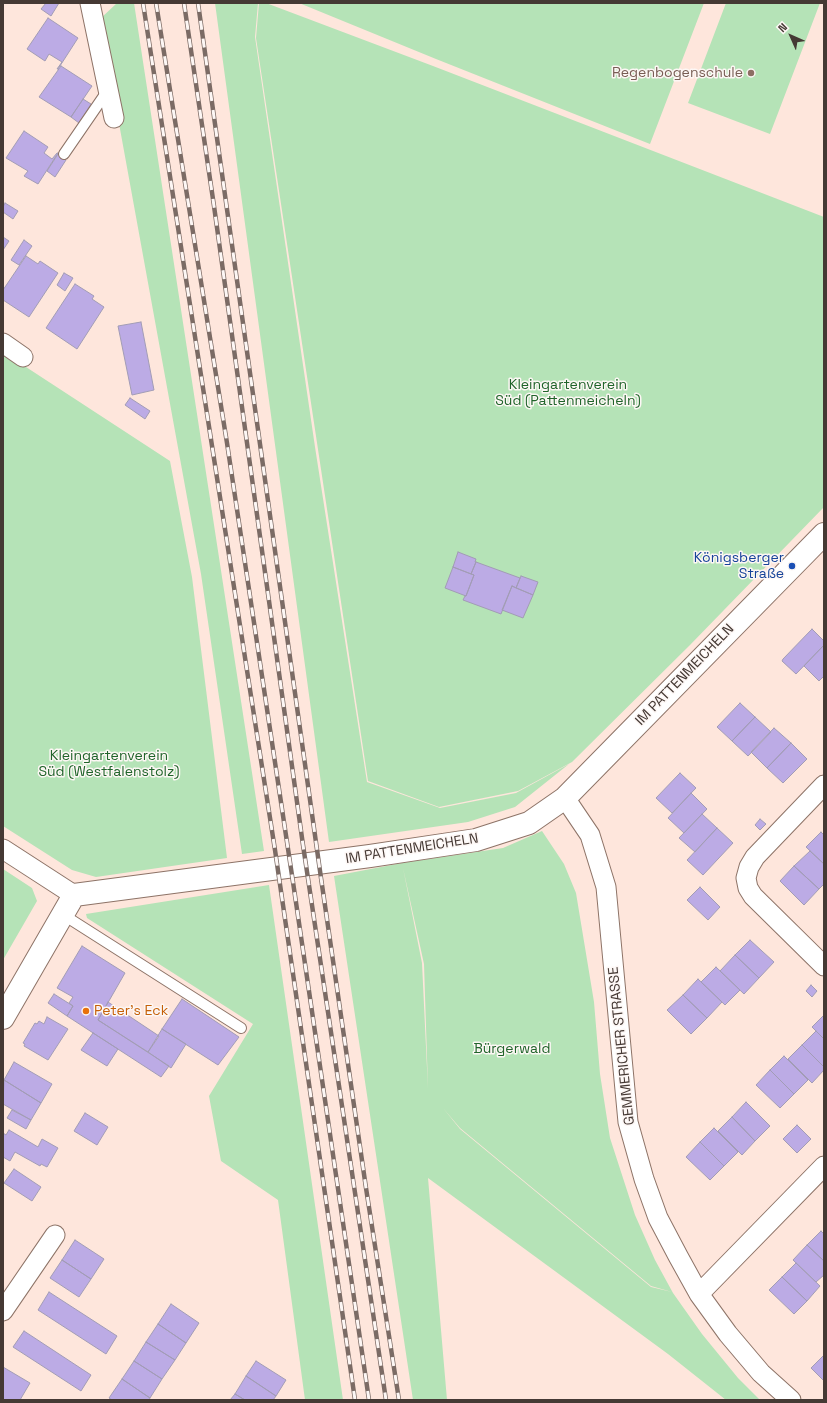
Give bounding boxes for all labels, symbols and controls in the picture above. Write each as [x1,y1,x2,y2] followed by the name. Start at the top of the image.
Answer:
[771,16,811,56] north arrow
[775,20,790,35] text: N
[612,65,743,81] place label: Regenbogenschule
[746,68,756,78] marker: Regenbogenschule
[495,377,641,410] park label: Kleingartenverein Süd (Pattenmeicheln)
[694,550,784,582] place label: Königsberger Straße
[787,561,797,571] marker: Königsberger Straße
[632,621,738,729] street label: IM PATTENMEICHELN
[38,748,180,780] park label: Kleingartenverein Süd (Westfalenstolz)
[344,830,480,868] street label: IM PATTENMEICHELN
[605,966,639,1126] street label: GEMMERICHER STRASSE
[94,1003,168,1019] place label: Peter's Eck
[81,1006,91,1016] marker: Peter's Eck
[474,1041,550,1057] park label: Bürgerwald

